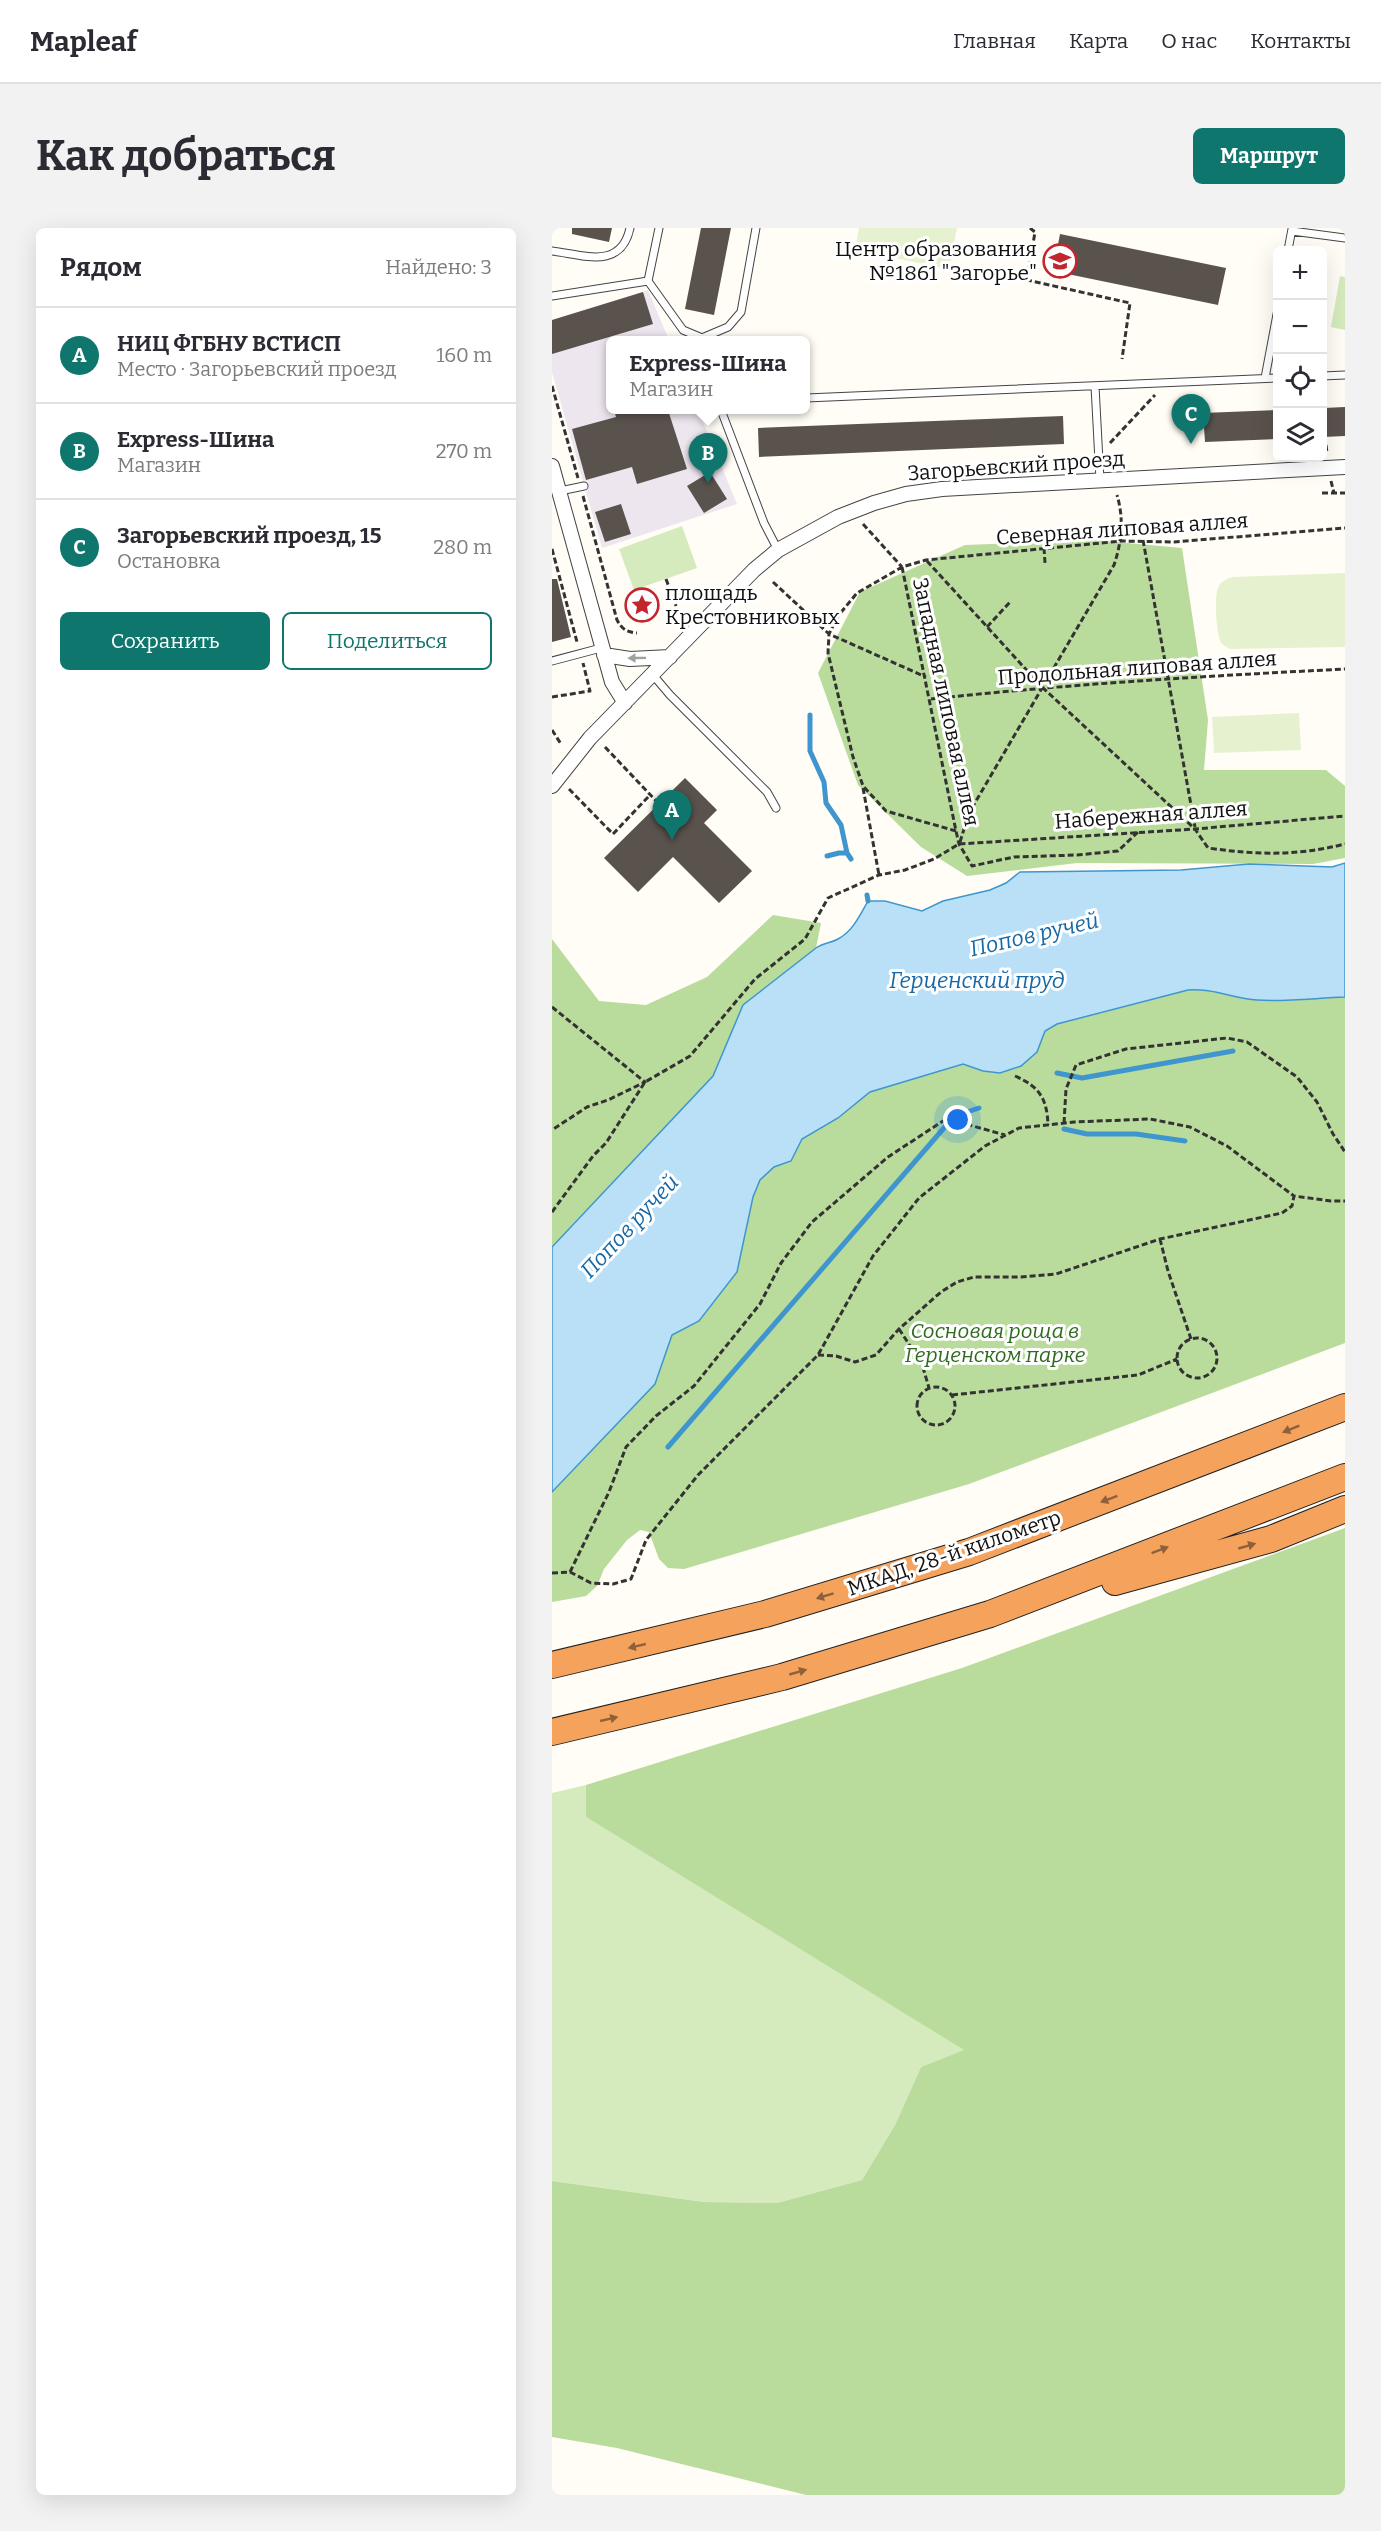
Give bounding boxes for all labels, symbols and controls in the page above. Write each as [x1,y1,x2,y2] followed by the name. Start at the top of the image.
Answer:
[30,25,137,58] text: Mapleaf
[953,28,1036,54] text: Главная
[1069,28,1128,54] text: Карта
[1161,28,1217,54] text: О нас
[1250,28,1351,54] text: Контакты
[1193,128,1345,184] button: Маршрут
[36,131,336,181] text: Как добраться
[835,236,1037,286] place label: Центр образования №1861 "Загорье"
[1042,243,1078,279] school or university icon: Центр образования №1861 "Загорье"
[1273,246,1327,462] map controls
[1273,246,1327,300] button: +
[60,252,142,283] text: Рядом
[385,255,492,279] text: Найдено: 3
[1273,300,1327,354] button: −
[117,330,341,357] text: НИЦ ФГБНУ ВСТИСП
[606,336,810,414] popup
[72,343,87,367] text: A
[436,343,492,367] text: 160 m
[629,350,787,377] text: Express-Шина
[1273,354,1327,408] button: locate
[117,357,396,381] text: Место · Загорьевский проезд
[629,377,713,401] text: Магазин
[1172,394,1210,444] pin: C
[1273,408,1327,462] button: layers
[117,426,274,453] text: Express-Шина
[688,434,728,483] pin: B
[73,439,86,463] text: B
[436,439,492,463] text: 270 m
[906,445,1126,487] street label: Загорьевский проезд
[117,453,201,477] text: Магазин
[995,507,1249,551] street label: Северная липовая аллея
[117,522,382,549] text: Загорьевский проезд, 15
[73,535,86,559] text: C
[433,535,492,559] text: 280 m
[117,549,220,573] text: Остановка
[907,575,985,829] street label: Западная липовая аллея
[665,580,840,630] place label: площадь Крестовниковых
[624,587,660,623] place icon: площадь Крестовниковых
[60,612,270,670] button: Сохранить
[282,612,492,670] button: Поделиться
[996,645,1278,691] street label: Продольная липовая аллея
[627,654,646,663] one-way arrow
[652,790,692,840] pin: A
[1054,795,1248,835] street label: Набережная аллея
[967,907,1101,962] water label: Попов ручей
[889,967,1065,994] water label: Герценский пруд
[943,1105,972,1134] your location
[575,1169,684,1284] water label: Попов ручей
[905,1318,1086,1368] park label: Сосновая роща в Герценском парке
[1282,1425,1300,1434] one-way arrow
[1100,1495,1118,1504] one-way arrow
[844,1504,1064,1602] street label: МКАД, 28-й километр
[1238,1541,1256,1550] one-way arrow
[1151,1544,1169,1554] one-way arrow
[816,1592,834,1601] one-way arrow
[627,1641,646,1651] one-way arrow
[789,1667,807,1676] one-way arrow
[600,1714,618,1724] one-way arrow

